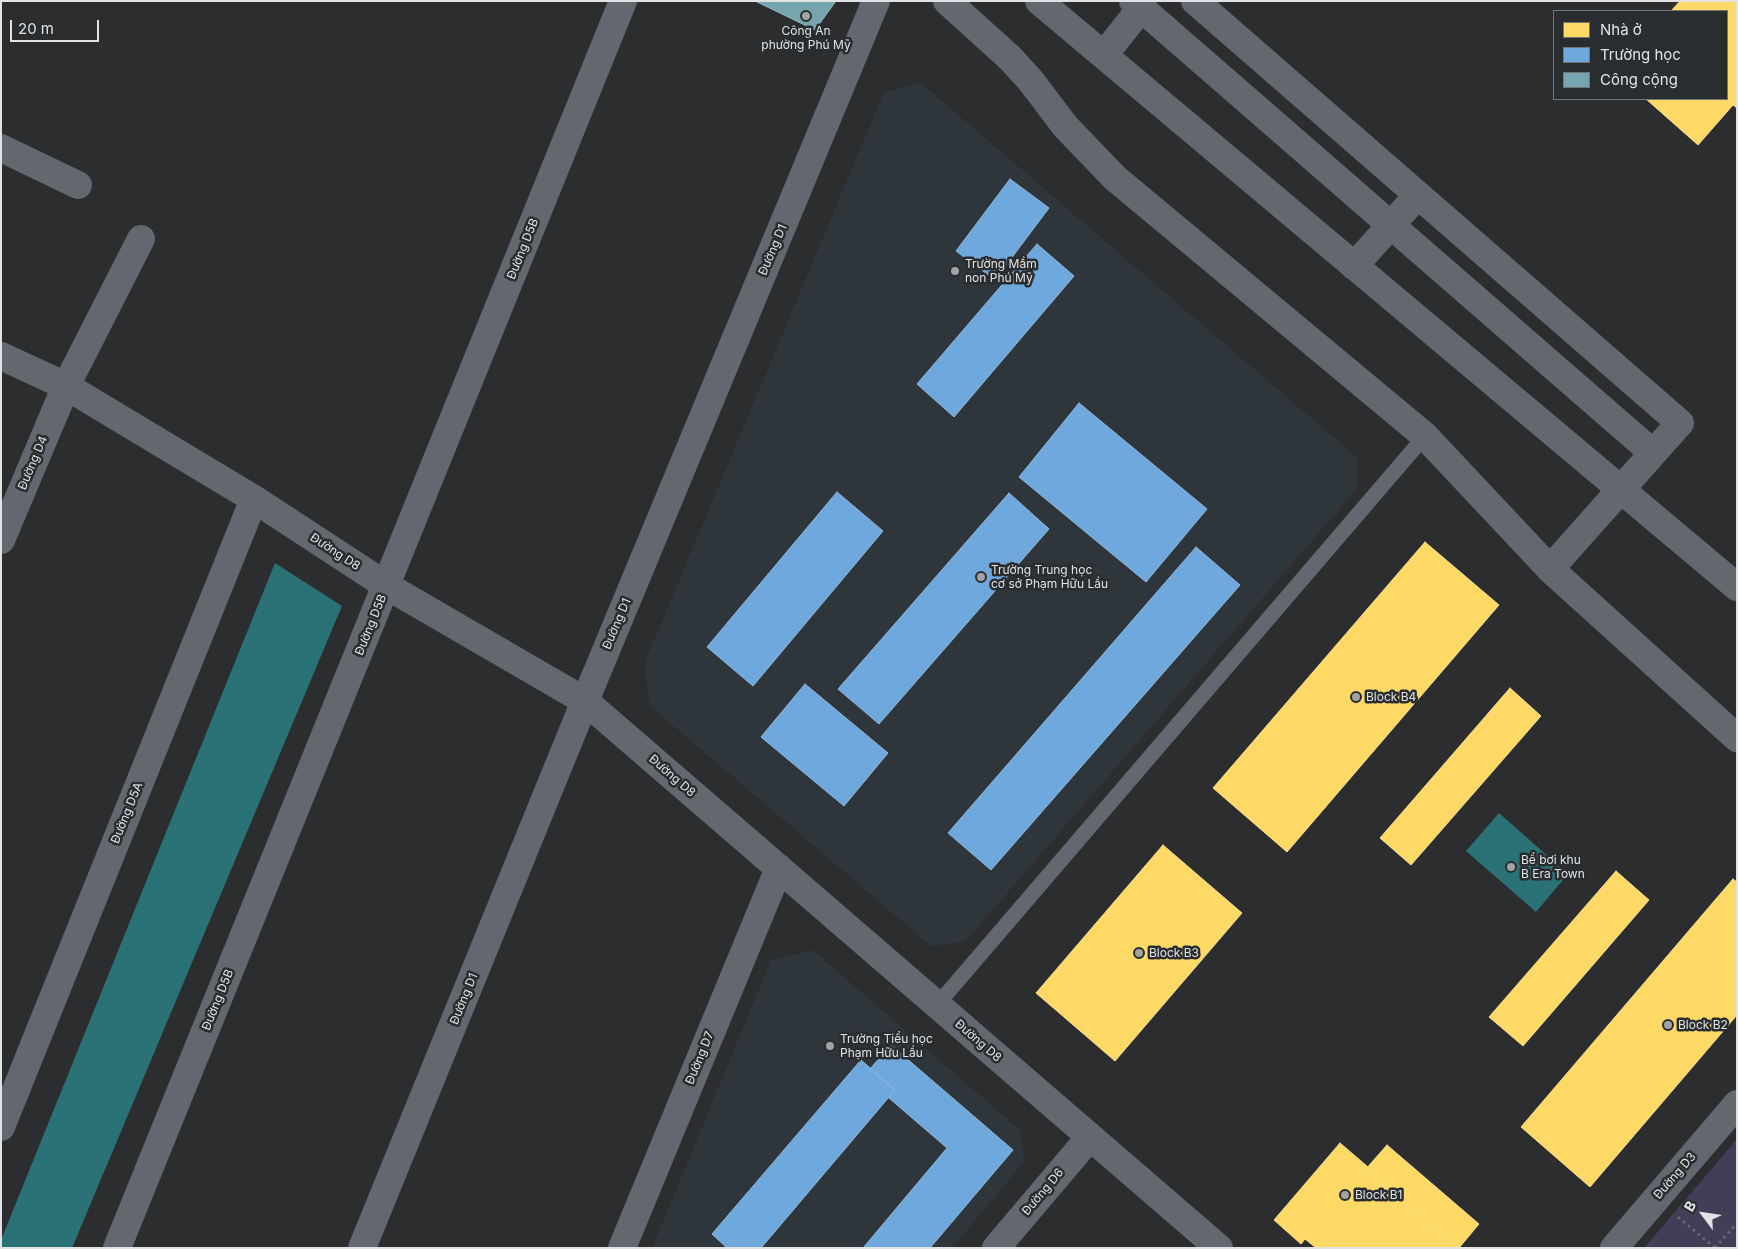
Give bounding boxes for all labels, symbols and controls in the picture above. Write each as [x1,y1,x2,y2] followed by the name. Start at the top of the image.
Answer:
[12,10,101,42] scale bar
[800,10,812,22] marker: Công An phường Phú Mỹ
[1553,10,1728,100] legend
[18,19,54,38] text: 20 m
[1600,20,1642,39] text: Nhà ở
[761,24,851,52] place label: Công An phường Phú Mỹ
[1600,45,1681,64] text: Trường học
[1600,70,1678,89] text: Công cộng
[504,216,542,282] street label: Đường D5B
[756,222,790,278] street label: Đường D1
[965,257,1037,285] place label: Trường Mầm non Phú Mỹ
[949,265,961,277] marker: Trường Mầm non Phú Mỹ
[15,434,51,492] street label: Đường D4
[307,531,363,573] street label: Đường D8
[991,563,1108,591] place label: Trường Trung học cơ sở Phạm Hữu Lầu
[975,571,987,583] marker: Trường Trung học cơ sở Phạm Hữu Lầu
[352,592,390,658] street label: Đường D5B
[600,596,634,652] street label: Đường D1
[1366,690,1416,704] place label: Block B4
[1350,691,1362,703] marker: Block B4
[646,752,698,800] street label: Đường D8
[108,780,146,846] street label: Đường D5A
[1521,853,1585,881] place label: Bể bơi khu B Era Town
[1505,861,1517,873] marker: Bể bơi khu B Era Town
[1149,946,1199,960] place label: Block B3
[1133,947,1145,959] marker: Block B3
[199,967,237,1033] street label: Đường D5B
[447,971,481,1027] street label: Đường D1
[952,1017,1004,1065] street label: Đường D8
[1678,1018,1728,1032] place label: Block B2
[1662,1019,1674,1031] marker: Block B2
[683,1029,717,1087] street label: Đường D7
[840,1032,933,1060] place label: Trường Tiểu học Phạm Hữu Lầu
[824,1040,836,1052] marker: Trường Tiểu học Phạm Hữu Lầu
[1651,1150,1699,1202] street label: Đường D3
[1019,1166,1067,1218] street label: Đường D6
[1355,1188,1403,1202] place label: Block B1
[1339,1189,1351,1201] marker: Block B1
[1678,1189,1728,1239] north arrow
[1680,1198,1699,1214] text: B

